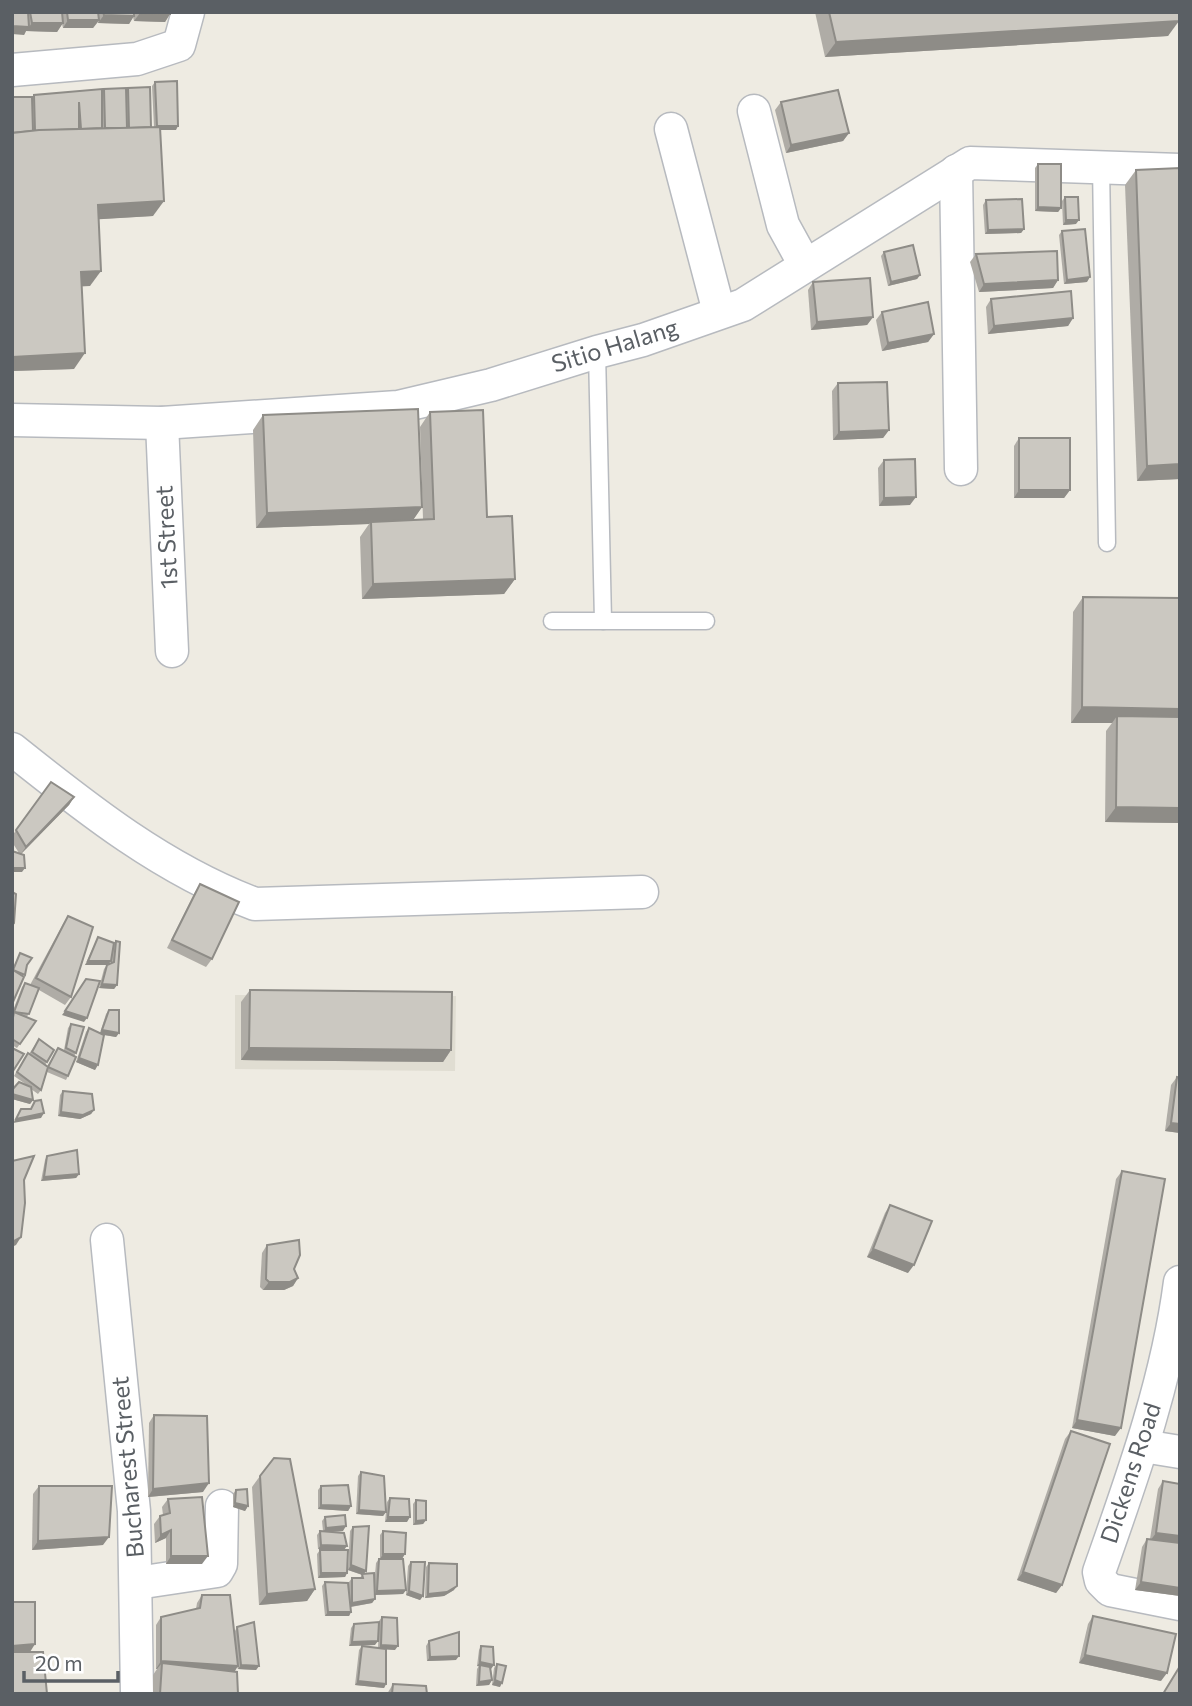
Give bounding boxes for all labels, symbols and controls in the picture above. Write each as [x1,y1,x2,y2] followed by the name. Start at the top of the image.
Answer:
[548,312,682,378] street label: Sitio Halang
[148,485,183,589] street label: 1st Street
[104,1375,149,1559] street label: Bucharest Street
[1093,1399,1166,1547] street label: Dickens Road
[24,1640,119,1684] scale bar
[35,1650,83,1675] text: 20 m

